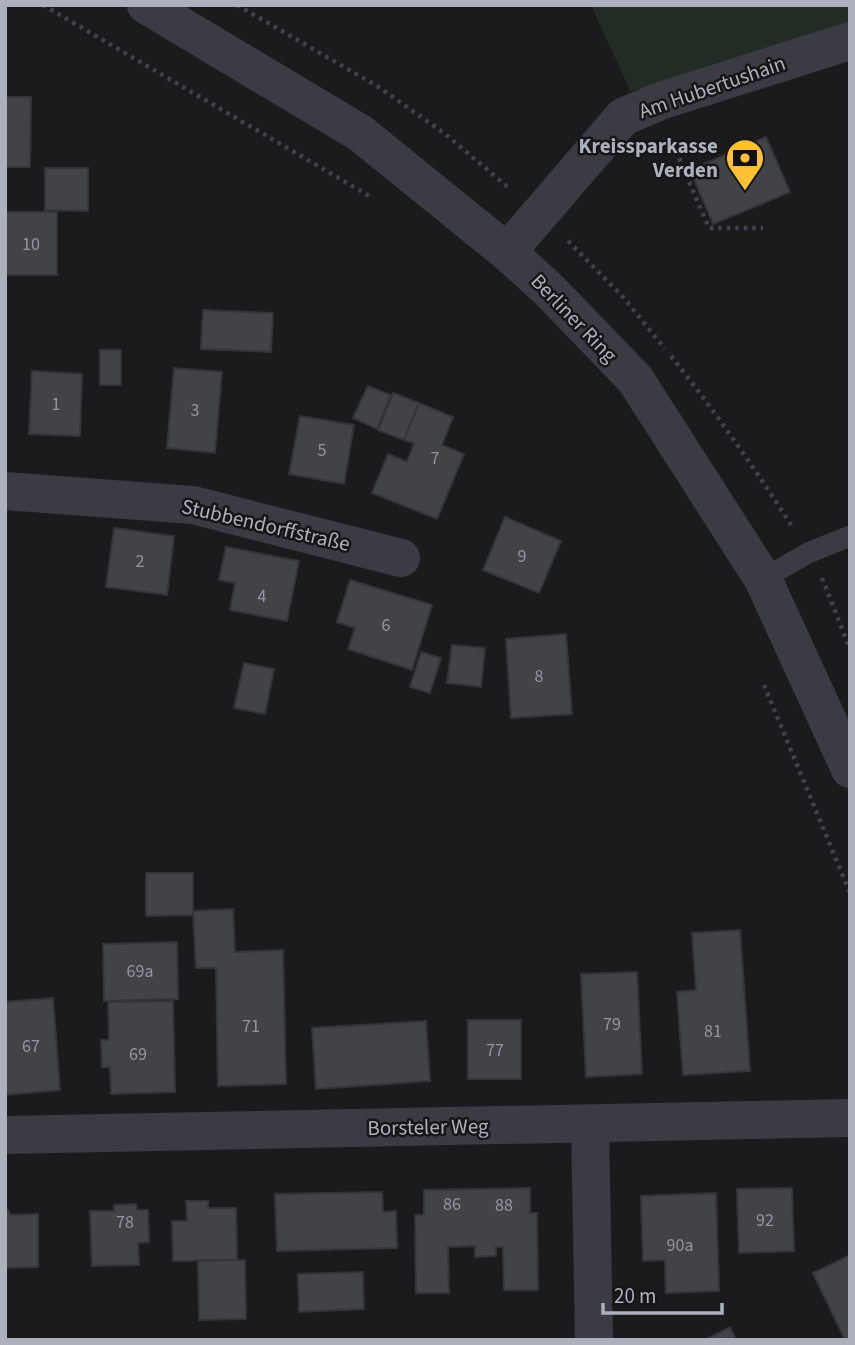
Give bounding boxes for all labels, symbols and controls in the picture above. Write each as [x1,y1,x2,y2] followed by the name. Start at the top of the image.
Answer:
[635,48,789,126] street label: Am Hubertushain
[579,131,718,185] place label: Kreissparkasse Verden
[724,137,766,192] bank icon: Kreissparkasse Verden
[22,232,40,257] house number: 10
[524,267,624,369] street label: Berliner Ring
[52,392,60,417] house number: 1
[191,398,200,423] house number: 3
[318,438,327,463] house number: 5
[431,446,440,471] house number: 7
[179,491,353,559] street label: Stubbendorffstraße
[518,544,527,569] house number: 9
[136,549,145,574] house number: 2
[258,584,267,609] house number: 4
[382,613,391,638] house number: 6
[535,664,544,689] house number: 8
[127,959,153,984] house number: 69a
[603,1012,621,1037] house number: 79
[242,1014,260,1039] house number: 71
[704,1019,722,1044] house number: 81
[22,1034,40,1059] house number: 67
[486,1038,504,1063] house number: 77
[129,1042,147,1067] house number: 69
[367,1111,489,1143] street label: Borsteler Weg
[443,1192,461,1217] house number: 86
[495,1193,513,1218] house number: 88
[756,1208,774,1233] house number: 92
[116,1210,134,1235] house number: 78
[667,1233,693,1258] house number: 90a
[603,1272,722,1316] scale bar
[614,1281,656,1311] text: 20 m

